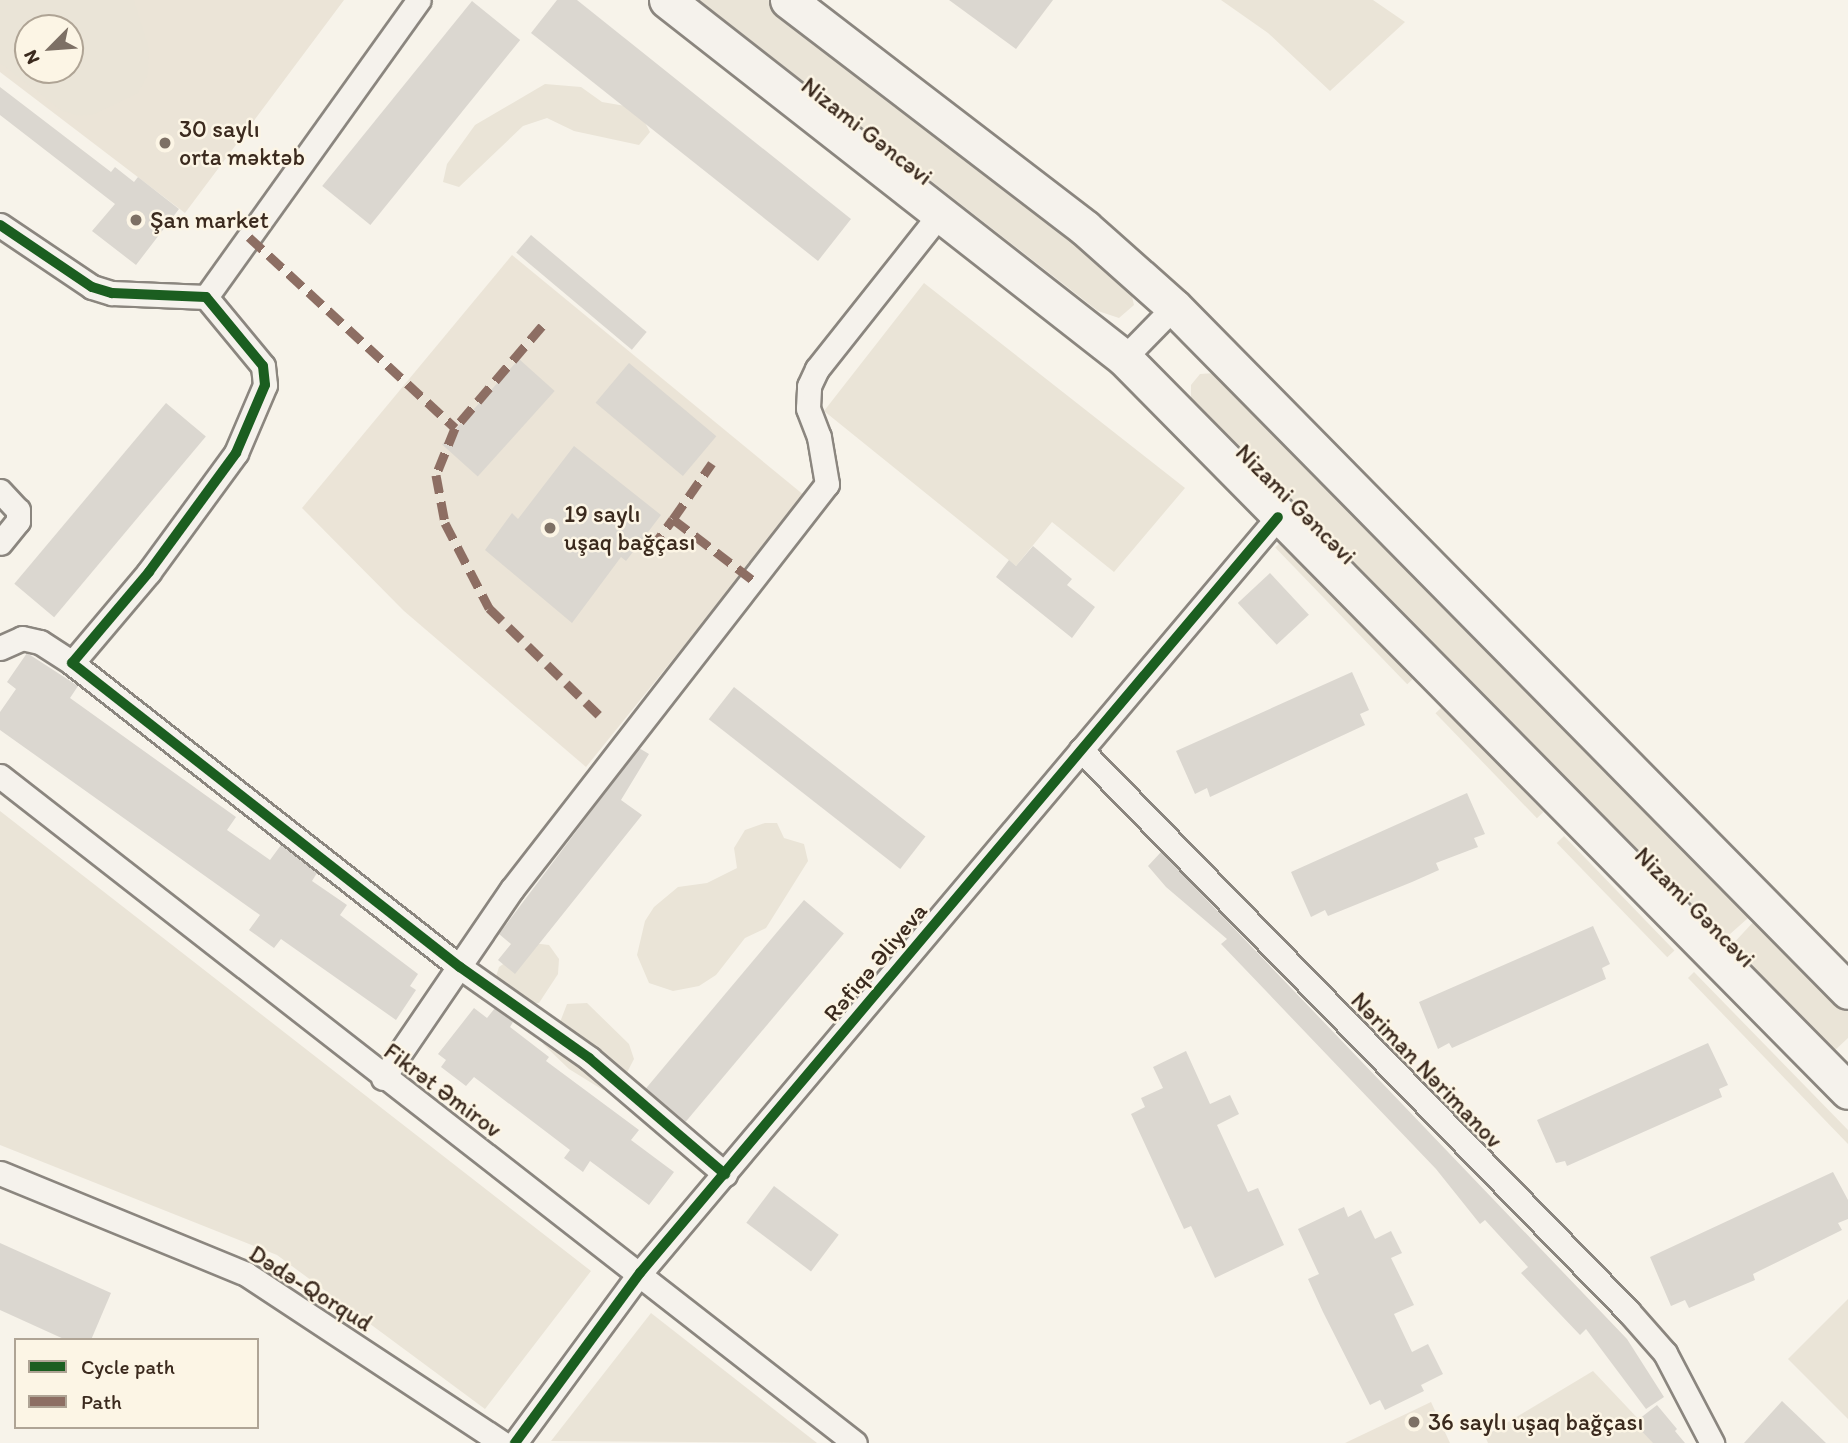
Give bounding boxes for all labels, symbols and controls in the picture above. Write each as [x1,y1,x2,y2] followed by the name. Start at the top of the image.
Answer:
[14,14,84,84] north arrow
[18,47,44,68] text: N
[796,71,938,191] street label: Nizami Gəncəvi
[179,115,305,171] place label: 30 saylı orta məktəb
[157,135,173,151] marker: 30 saylı orta məktəb
[150,206,270,234] place label: Şan market
[128,212,144,228] marker: Şan market
[1230,438,1362,570] street label: Nizami Gəncəvi
[564,500,695,556] place label: 19 saylı uşaq bağçası
[542,520,558,536] marker: 19 saylı uşaq bağçası
[1629,841,1761,973] street label: Nizami Gəncəvi
[817,897,933,1027] street label: Rəfiqə Əliyeva
[1345,986,1509,1154] street label: Nəriman Nərimanov
[378,1036,508,1144] street label: Fikrət Əmirov
[244,1239,378,1337] street label: Dədə-Qorqud
[14,1338,259,1429] legend
[81,1354,175,1379] text: Cycle path
[81,1389,122,1414] text: Path
[1428,1408,1643,1436] place label: 36 saylı uşaq bağçası
[1406,1414,1422,1430] marker: 36 saylı uşaq bağçası

